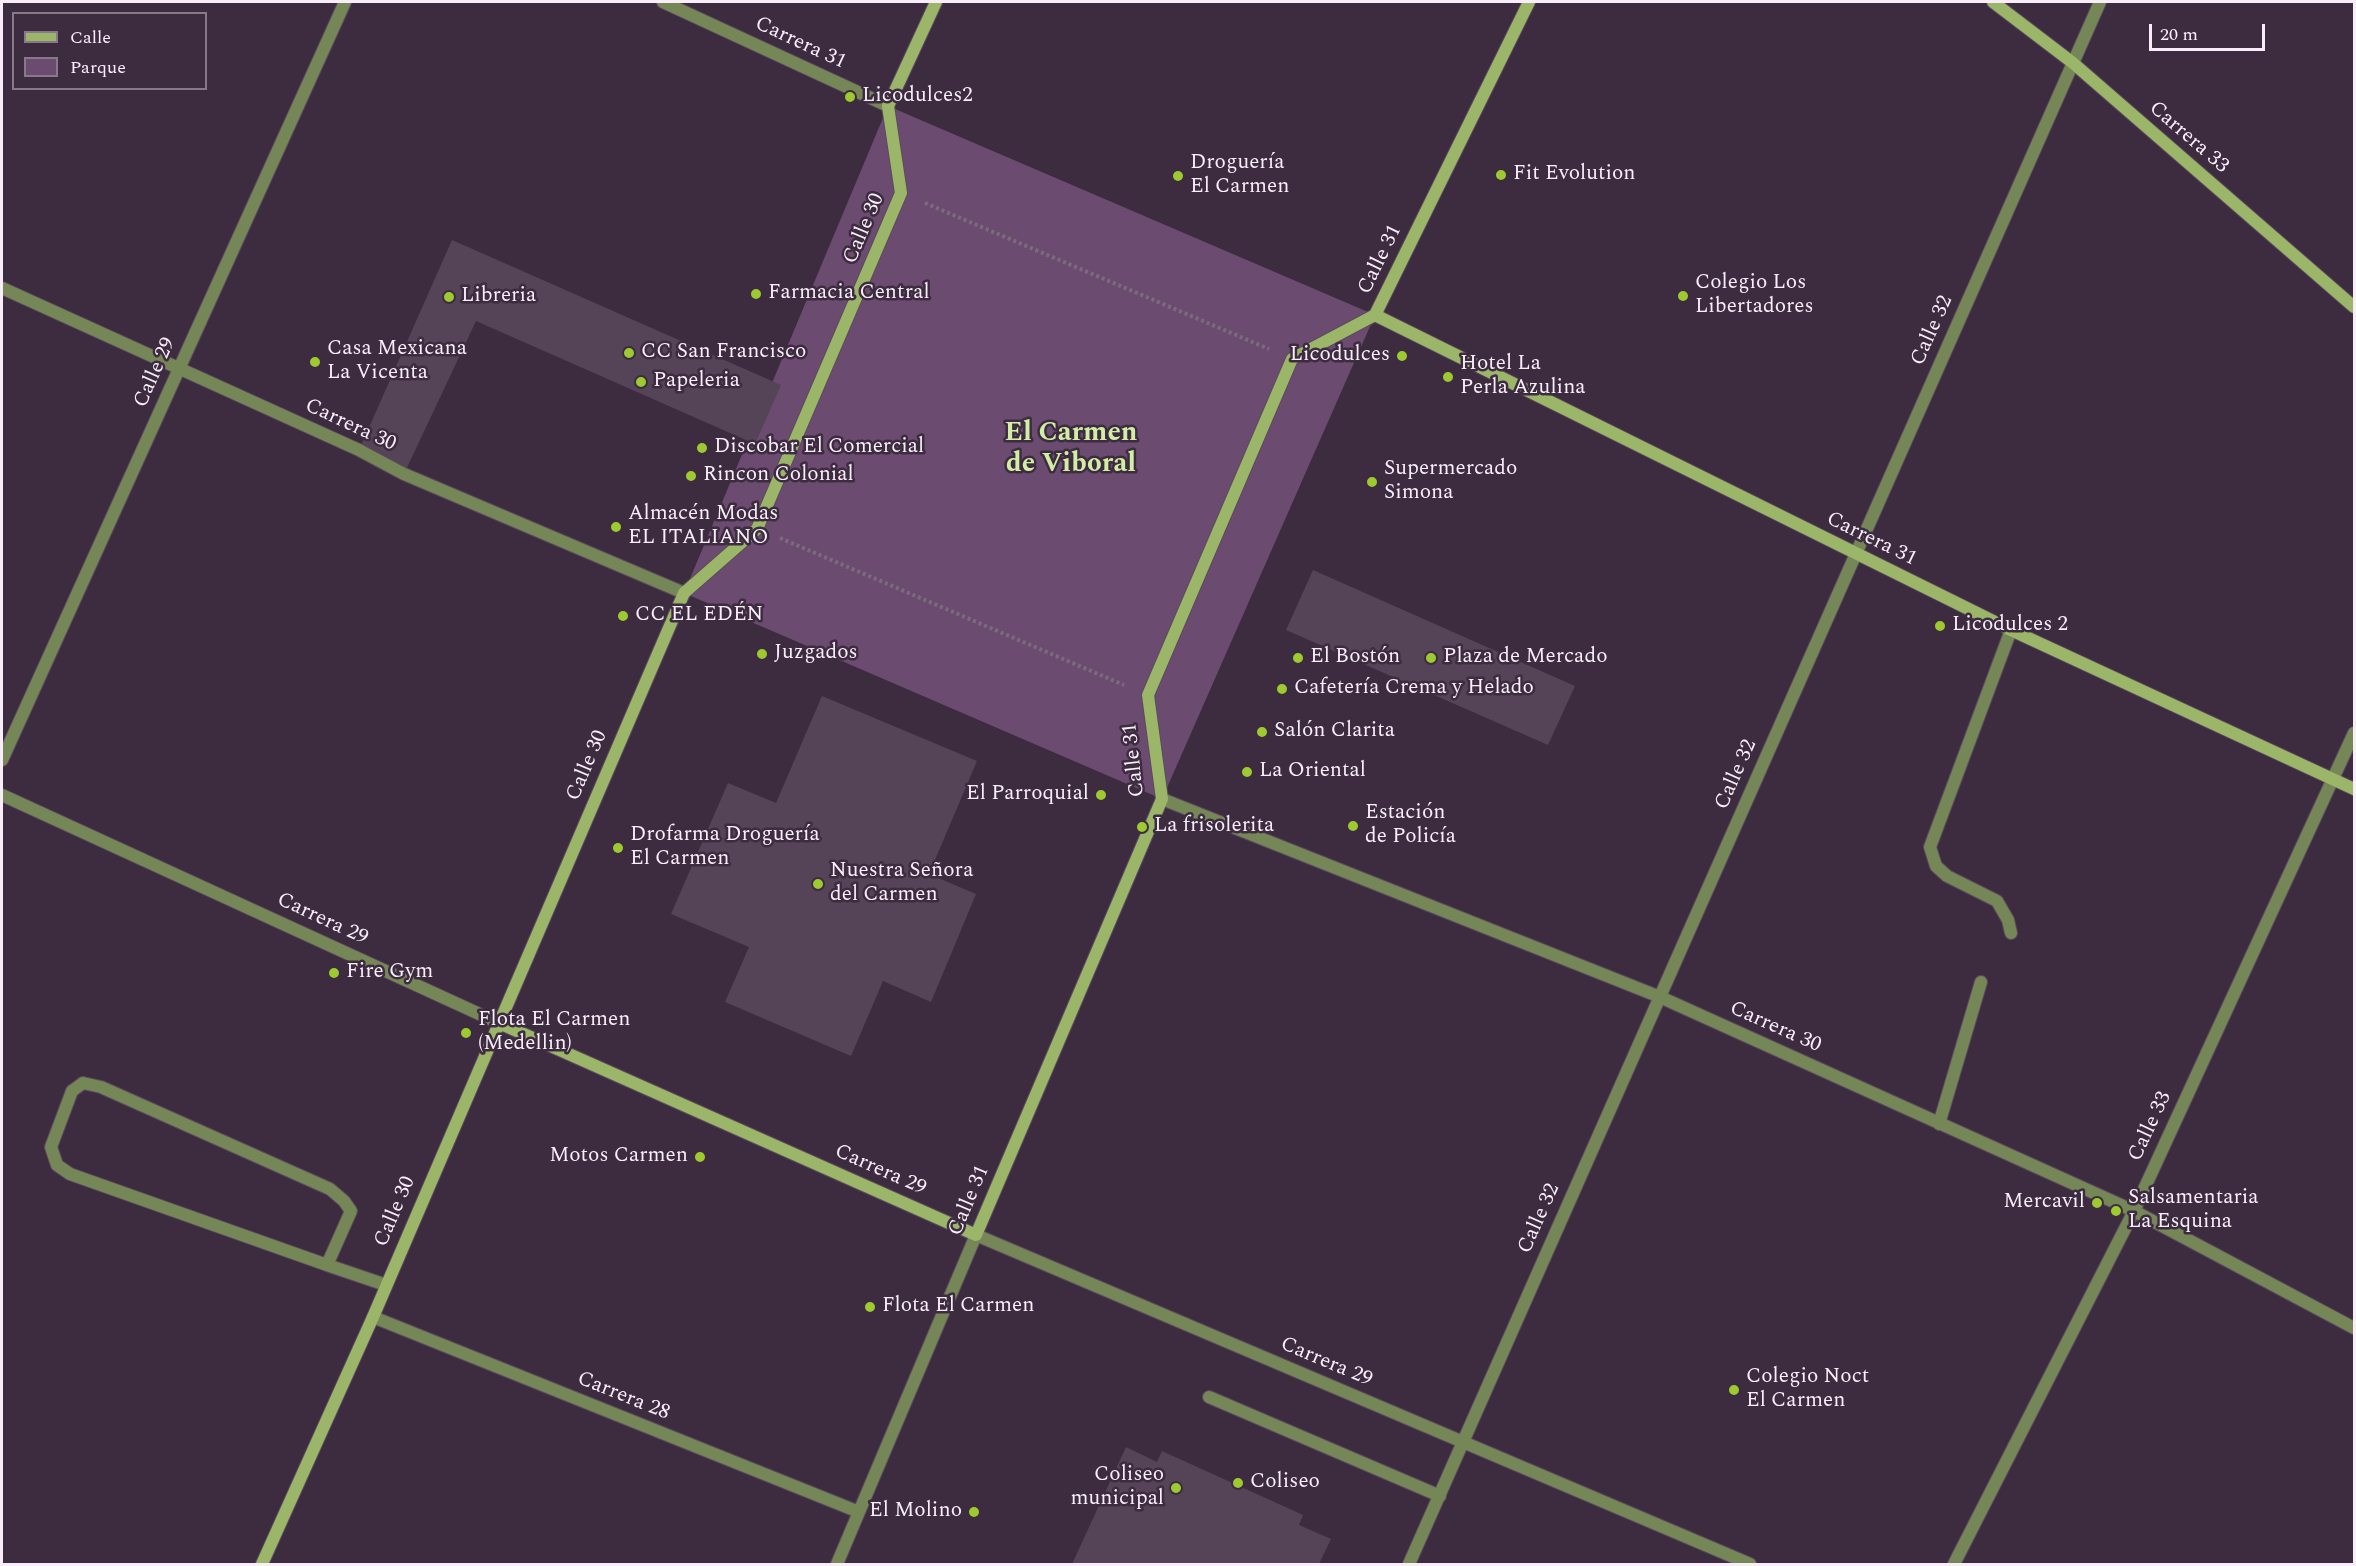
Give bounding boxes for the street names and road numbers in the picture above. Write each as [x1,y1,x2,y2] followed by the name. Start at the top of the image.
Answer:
[751,12,849,76] street label: Carrera 31
[2143,97,2233,179] street label: Carrera 33
[839,190,891,268] street label: Calle 30
[1353,221,1409,299] street label: Calle 31
[1906,292,1960,370] street label: Calle 32
[129,334,183,412] street label: Calle 29
[301,394,399,458] street label: Carrera 30
[1822,507,1920,573] street label: Carrera 31
[1119,722,1151,798] street label: Calle 31
[562,727,614,805] street label: Calle 30
[1710,736,1764,814] street label: Calle 32
[273,888,371,952] street label: Carrera 29
[1725,997,1825,1059] street label: Carrera 30
[2124,1088,2178,1166] street label: Calle 33
[830,1140,930,1202] street label: Carrera 29
[944,1162,996,1240] street label: Calle 31
[370,1173,422,1251] street label: Calle 30
[1513,1180,1567,1258] street label: Calle 32
[1276,1332,1376,1394] street label: Carrera 29
[573,1367,673,1427] street label: Carrera 28

